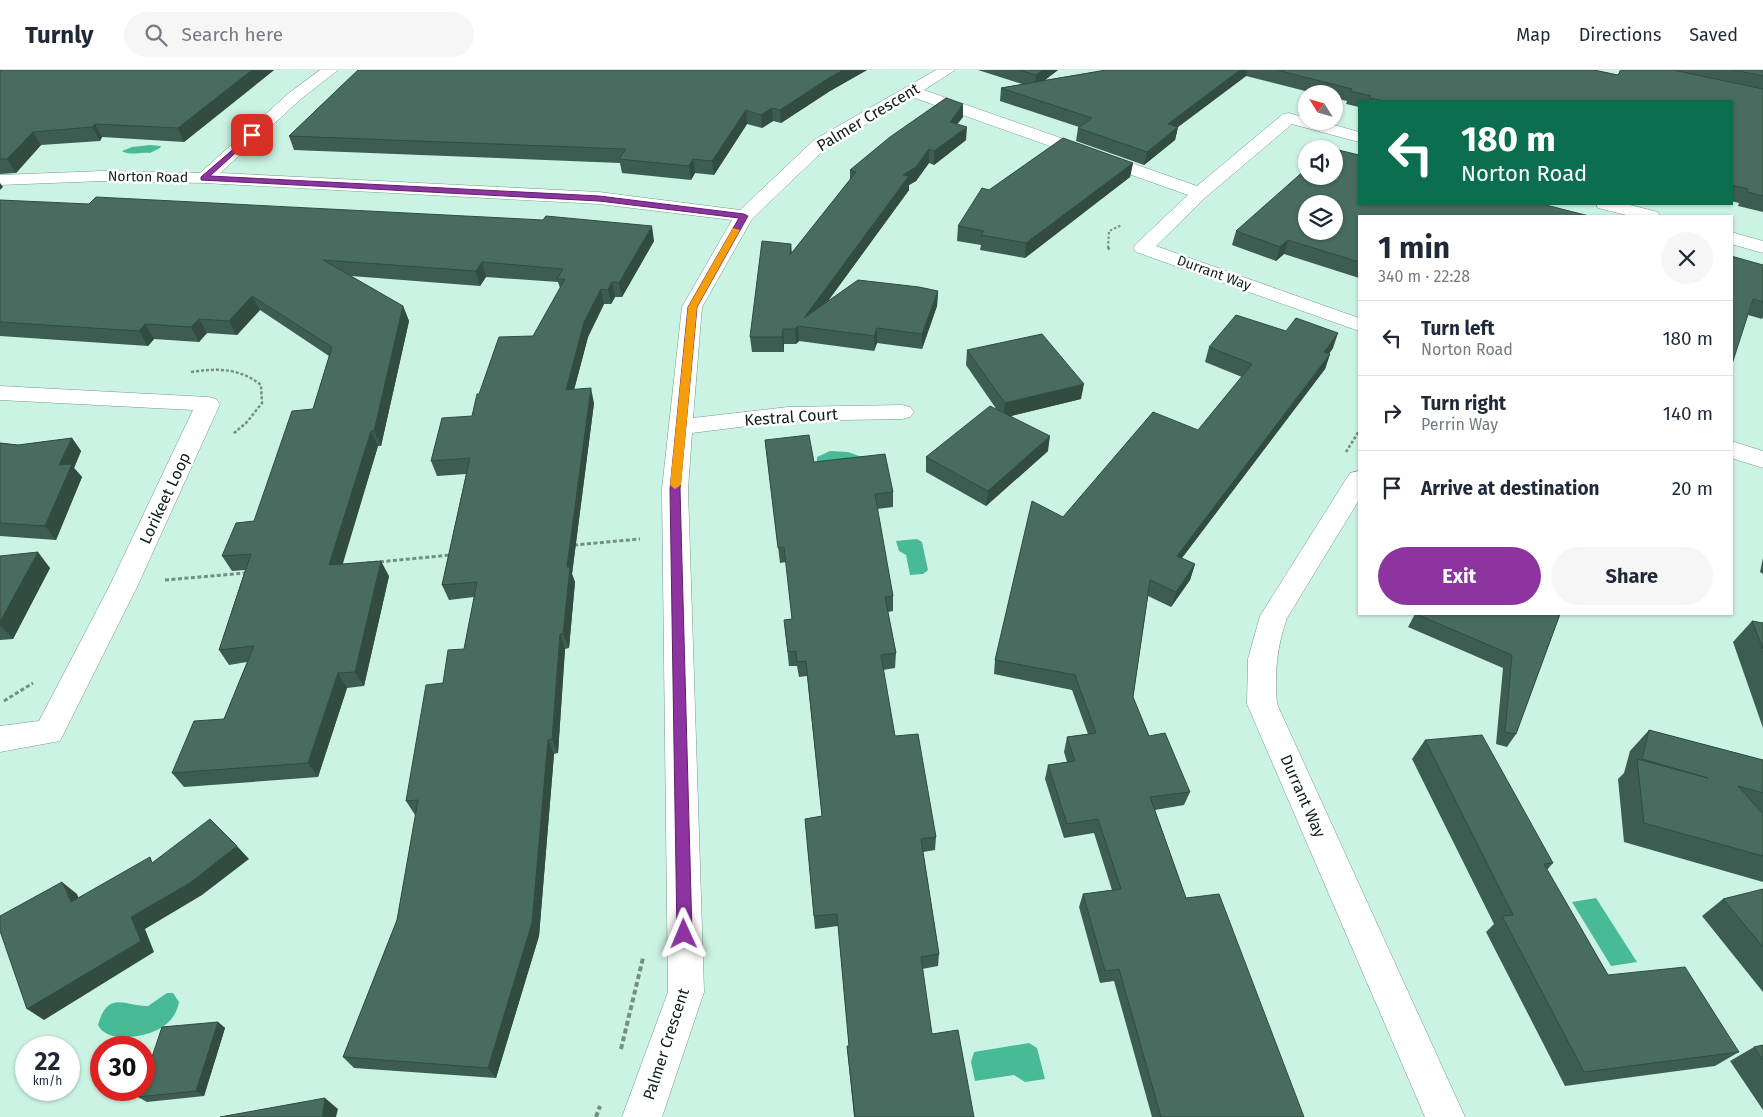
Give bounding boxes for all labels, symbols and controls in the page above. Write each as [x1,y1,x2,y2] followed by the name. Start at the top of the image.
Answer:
[124,12,474,57] search box
[25,21,94,49] text: Turnly
[142,21,170,49] icon: search
[182,23,283,46] text: Search here
[1516,24,1551,46] text: Map
[1579,24,1661,46] text: Directions
[1689,24,1738,46] text: Saved
[813,79,923,155] street label: Palmer Crescent
[1298,85,1342,130] north arrow
[1298,85,1343,240] map controls
[231,114,273,156] pin
[1461,118,1556,160] text: 180 m
[1378,120,1443,185] icon: left
[238,121,266,149] icon: arrive
[1298,140,1343,185] button: sound
[1461,160,1587,187] text: Norton Road
[108,168,188,186] street label: Norton Road
[1298,195,1343,240] button: layers
[1378,230,1450,266] text: 1 min
[1661,232,1713,284] button: close
[1175,252,1253,294] street label: Durrant Way
[1378,267,1470,286] text: 340 m · 22:28
[1421,317,1495,340] text: Turn left
[1378,324,1406,352] icon: left
[1662,327,1713,350] text: 180 m
[1421,340,1513,359] text: Norton Road
[1421,392,1506,415] text: Turn right
[1378,399,1406,427] icon: right
[1663,402,1713,425] text: 140 m
[744,404,839,430] street label: Kestral Court
[1421,415,1498,434] text: Perrin Way
[135,449,195,547] street label: Lorikeet Loop
[1378,474,1406,502] icon: arrive
[1421,477,1600,500] text: Arrive at destination
[1672,477,1713,500] text: 20 m
[1378,547,1541,605] button: Exit
[1551,547,1713,605] button: Share
[1276,752,1330,840] street label: Durrant Way
[657,907,709,959] position arrow
[639,986,693,1102] street label: Palmer Crescent
[90,1036,155,1101] speed limit sign: 30
[35,1047,60,1077] text: 22
[33,1074,62,1088] text: km/h

